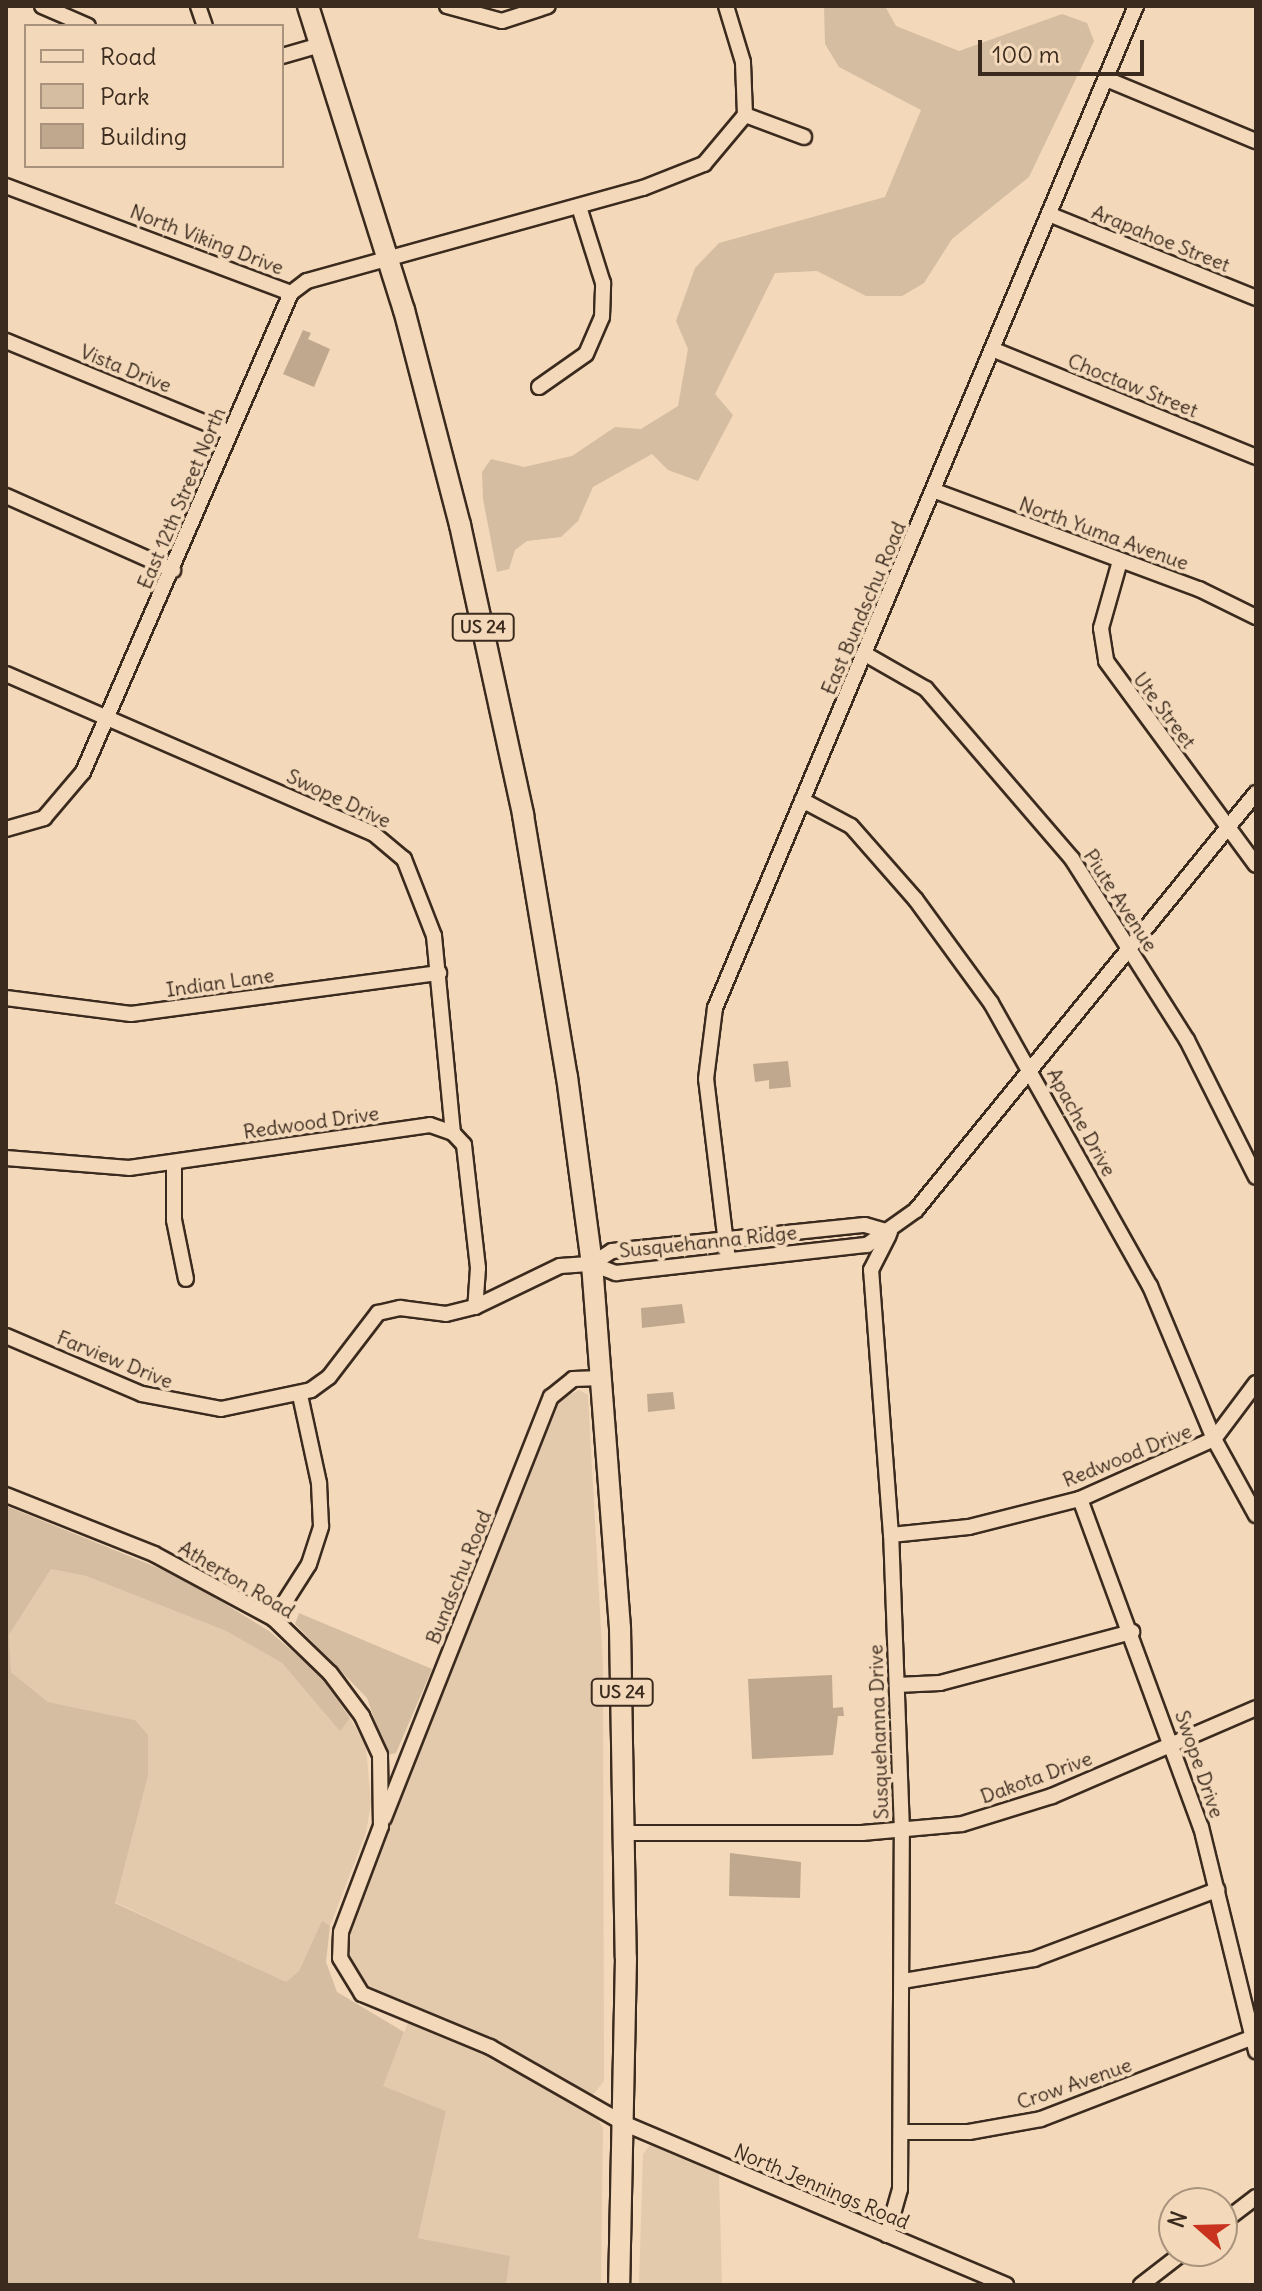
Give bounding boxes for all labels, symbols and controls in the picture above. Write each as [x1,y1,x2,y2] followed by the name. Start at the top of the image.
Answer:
[24,24,284,168] legend
[982,24,1148,74] scale bar
[992,39,1060,69] text: 100 m
[100,41,156,71] text: Road
[100,81,150,111] text: Park
[100,121,187,151] text: Building
[127,199,287,279] street label: North Viking Drive
[1088,199,1234,277] street label: Arapahoe Street
[77,339,175,397] street label: Vista Drive
[1064,348,1202,422] street label: Choctaw Street
[132,404,230,592] street label: East 12th Street North
[1016,491,1192,575] street label: North Yuma Avenue
[816,518,910,698] street label: East Bundschu Road
[451,613,515,641] road number: US 24
[1129,667,1201,753] street label: Ute Street
[283,763,395,833] street label: Swope Drive
[1079,844,1163,956] street label: Piute Avenue
[165,963,275,1001] street label: Indian Lane
[1042,1064,1122,1180] street label: Apache Drive
[242,1101,380,1143] street label: Redwood Drive
[618,1220,798,1262] street label: Susquehanna Ridge
[54,1325,176,1393] street label: Farview Drive
[1059,1418,1195,1492] street label: Redwood Drive
[420,1507,496,1647] street label: Bundschu Road
[175,1535,299,1623] street label: Atherton Road
[863,1644,893,1820] street label: Susquehanna Drive
[590,1678,654,1706] road number: US 24
[1170,1707,1230,1821] street label: Swope Drive
[977,1746,1095,1808] street label: Dakota Drive
[1013,2052,1135,2114] street label: Crow Avenue
[731,2138,913,2234] street label: North Jennings Road
[1158,2187,1238,2267] north arrow
[1162,2208,1193,2231] text: N

